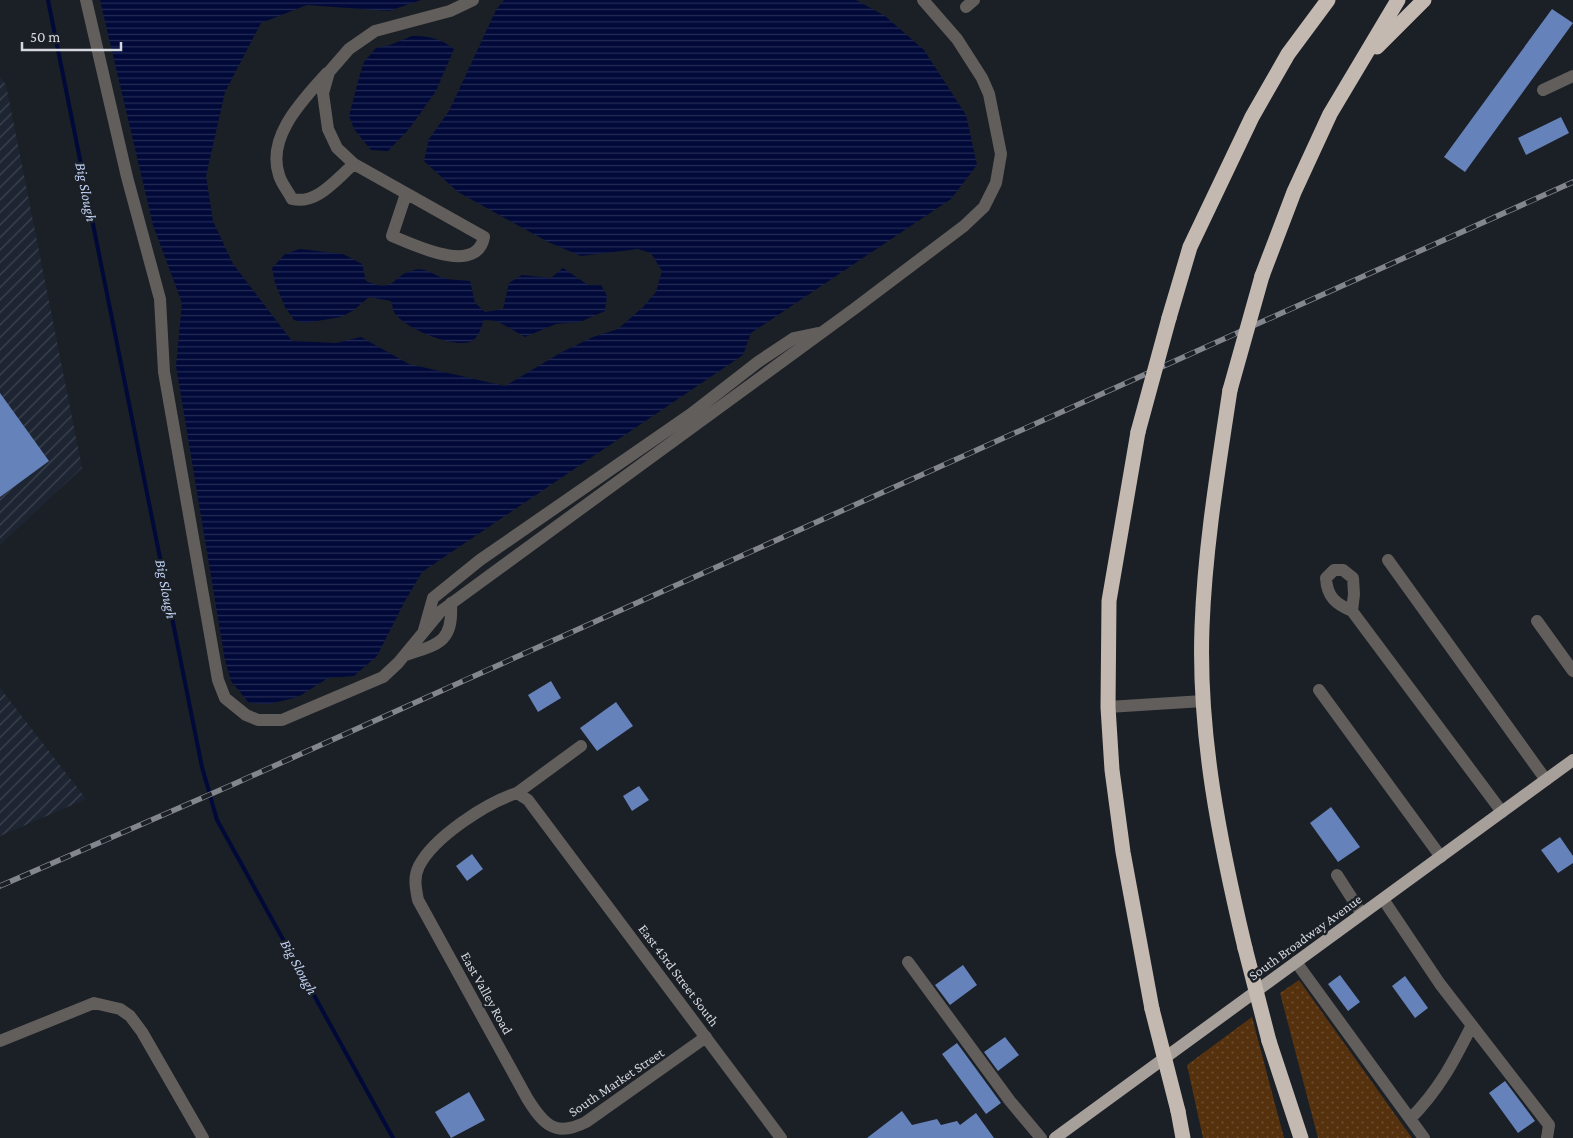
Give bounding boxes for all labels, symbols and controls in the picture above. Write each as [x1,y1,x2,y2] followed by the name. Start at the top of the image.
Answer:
[22,20,121,52] scale bar
[30,29,60,45] text: 50 m
[71,161,100,223] water label: Big Slough
[151,558,180,620] water label: Big Slough
[1245,891,1365,983] street label: South Broadway Avenue
[635,921,723,1030] street label: East 43rd Street South
[277,937,321,998] water label: Big Slough
[458,949,517,1037] street label: East Valley Road
[565,1044,667,1120] street label: South Market Street

